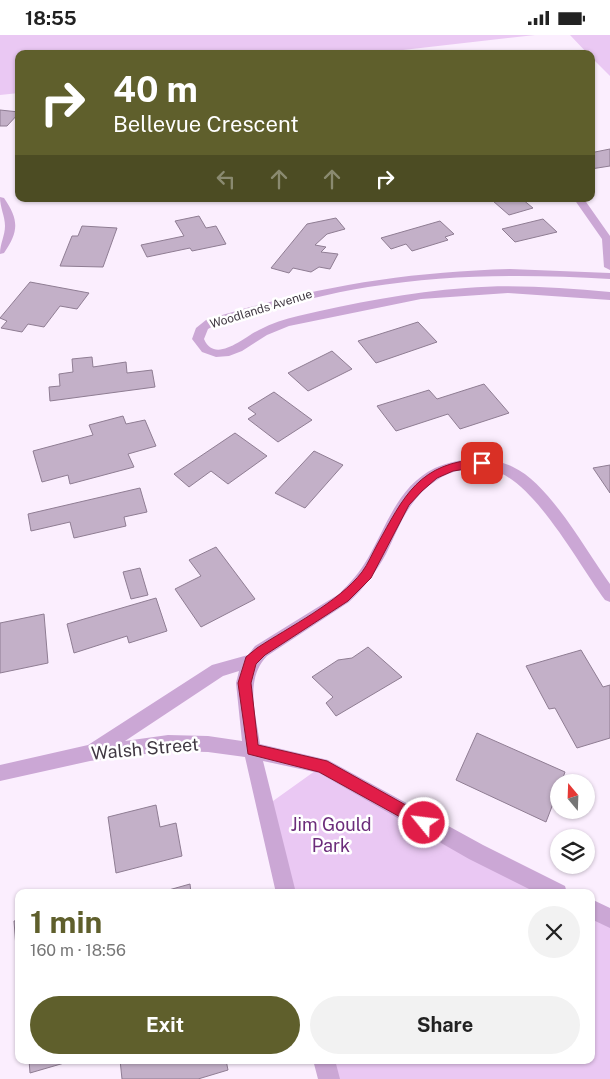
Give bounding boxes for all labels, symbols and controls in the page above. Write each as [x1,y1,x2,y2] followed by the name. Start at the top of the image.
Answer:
[25,7,77,29] text: 18:55
[113,69,198,110] text: 40 m
[30,70,95,135] icon: right
[113,111,299,137] text: Bellevue Crescent
[212,165,240,193] icon: left
[265,165,293,193] icon: ahead
[318,165,346,193] icon: ahead
[371,165,399,193] icon: right
[208,287,314,331] street label: Woodlands Avenue
[461,442,503,484] pin
[468,449,496,477] icon: arrive
[90,733,200,764] street label: Walsh Street
[550,774,595,819] north arrow
[550,774,595,874] map controls
[397,796,449,848] position arrow
[290,814,372,856] park label: Jim Gould Park
[550,829,595,874] button: layers
[30,904,102,940] text: 1 min
[528,906,580,958] button: close
[30,941,126,960] text: 160 m · 18:56
[30,996,300,1054] button: Exit
[310,996,580,1054] button: Share

